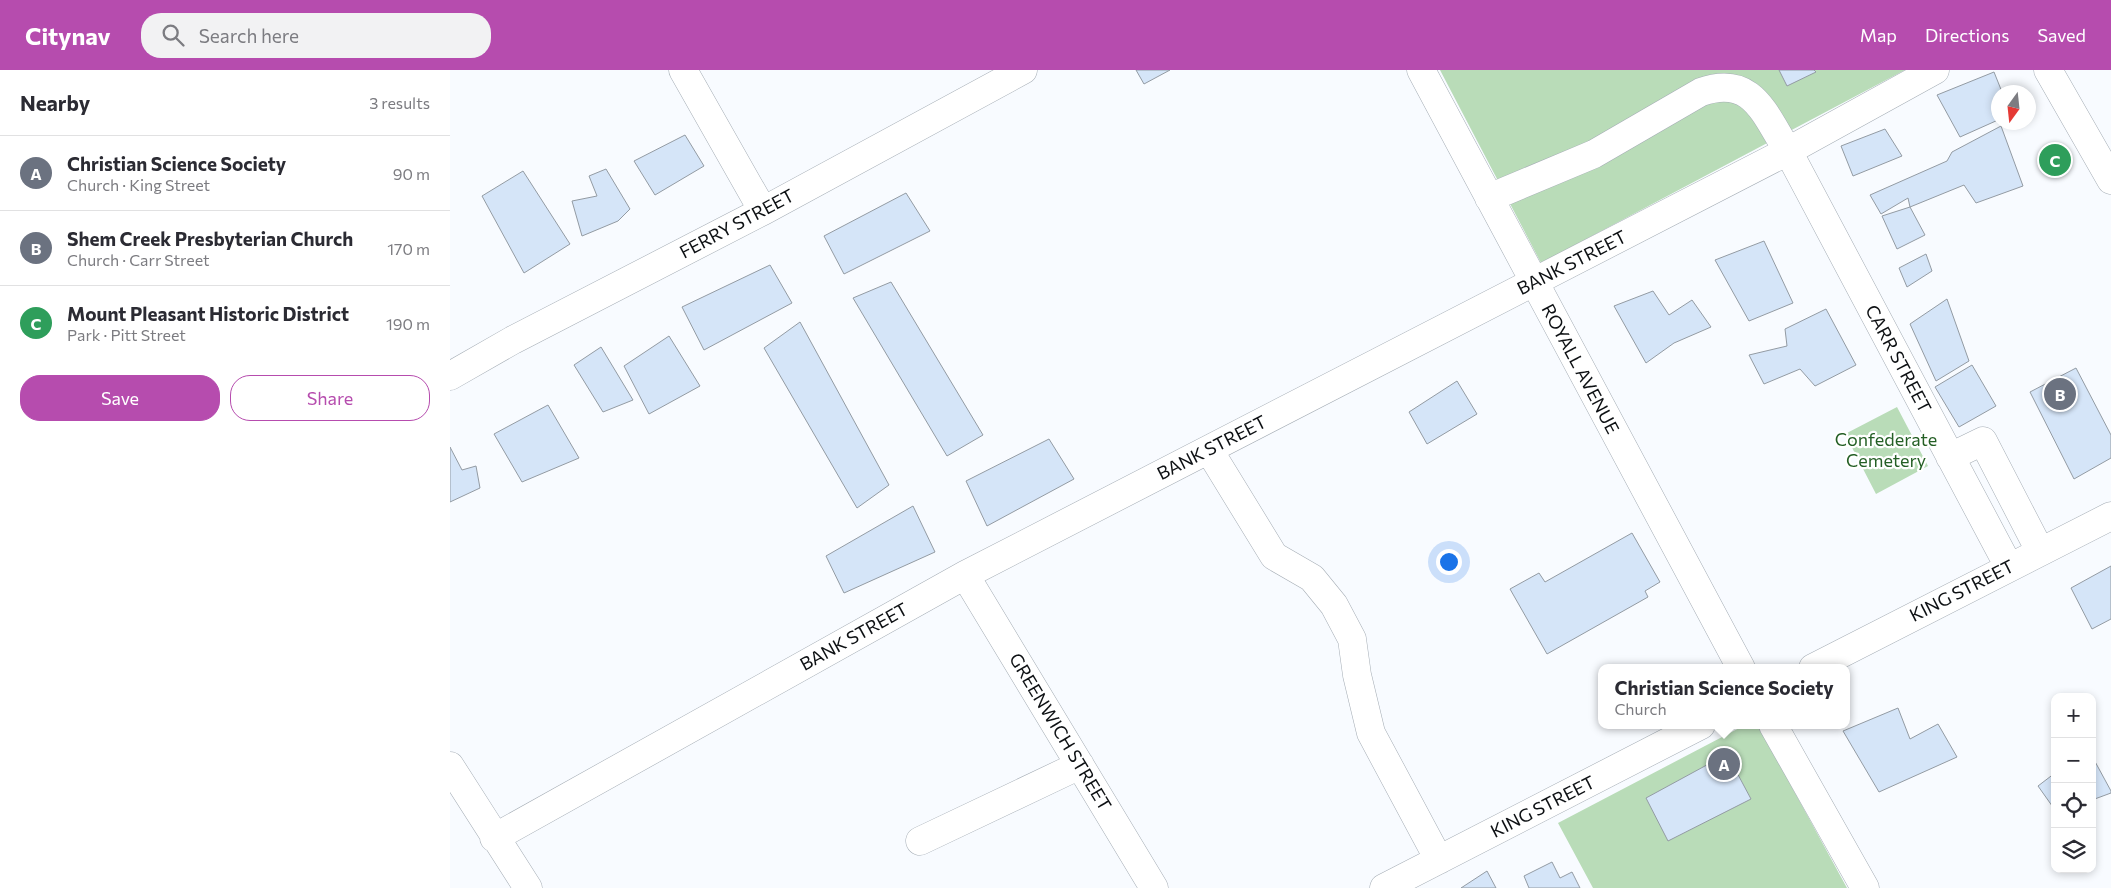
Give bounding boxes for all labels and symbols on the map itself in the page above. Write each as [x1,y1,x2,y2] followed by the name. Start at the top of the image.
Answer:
[1991,85,2036,130] north arrow
[2039,141,2071,179] pin: C
[675,184,798,263] street label: FERRY STREET
[1513,225,1630,299] street label: BANK STREET
[1537,300,1624,437] street label: ROYALL AVENUE
[1861,301,1937,416] street label: CARR STREET
[2044,375,2076,413] pin: B
[1153,410,1270,484] street label: BANK STREET
[1835,428,1937,471] park label: Confederate Cemetery
[1436,549,1462,575] your location
[1906,554,2017,626] street label: KING STREET
[796,597,911,675] street label: BANK STREET
[1005,649,1117,814] street label: GREENWICH STREET
[1708,745,1740,783] pin: A
[1487,770,1598,842] street label: KING STREET

